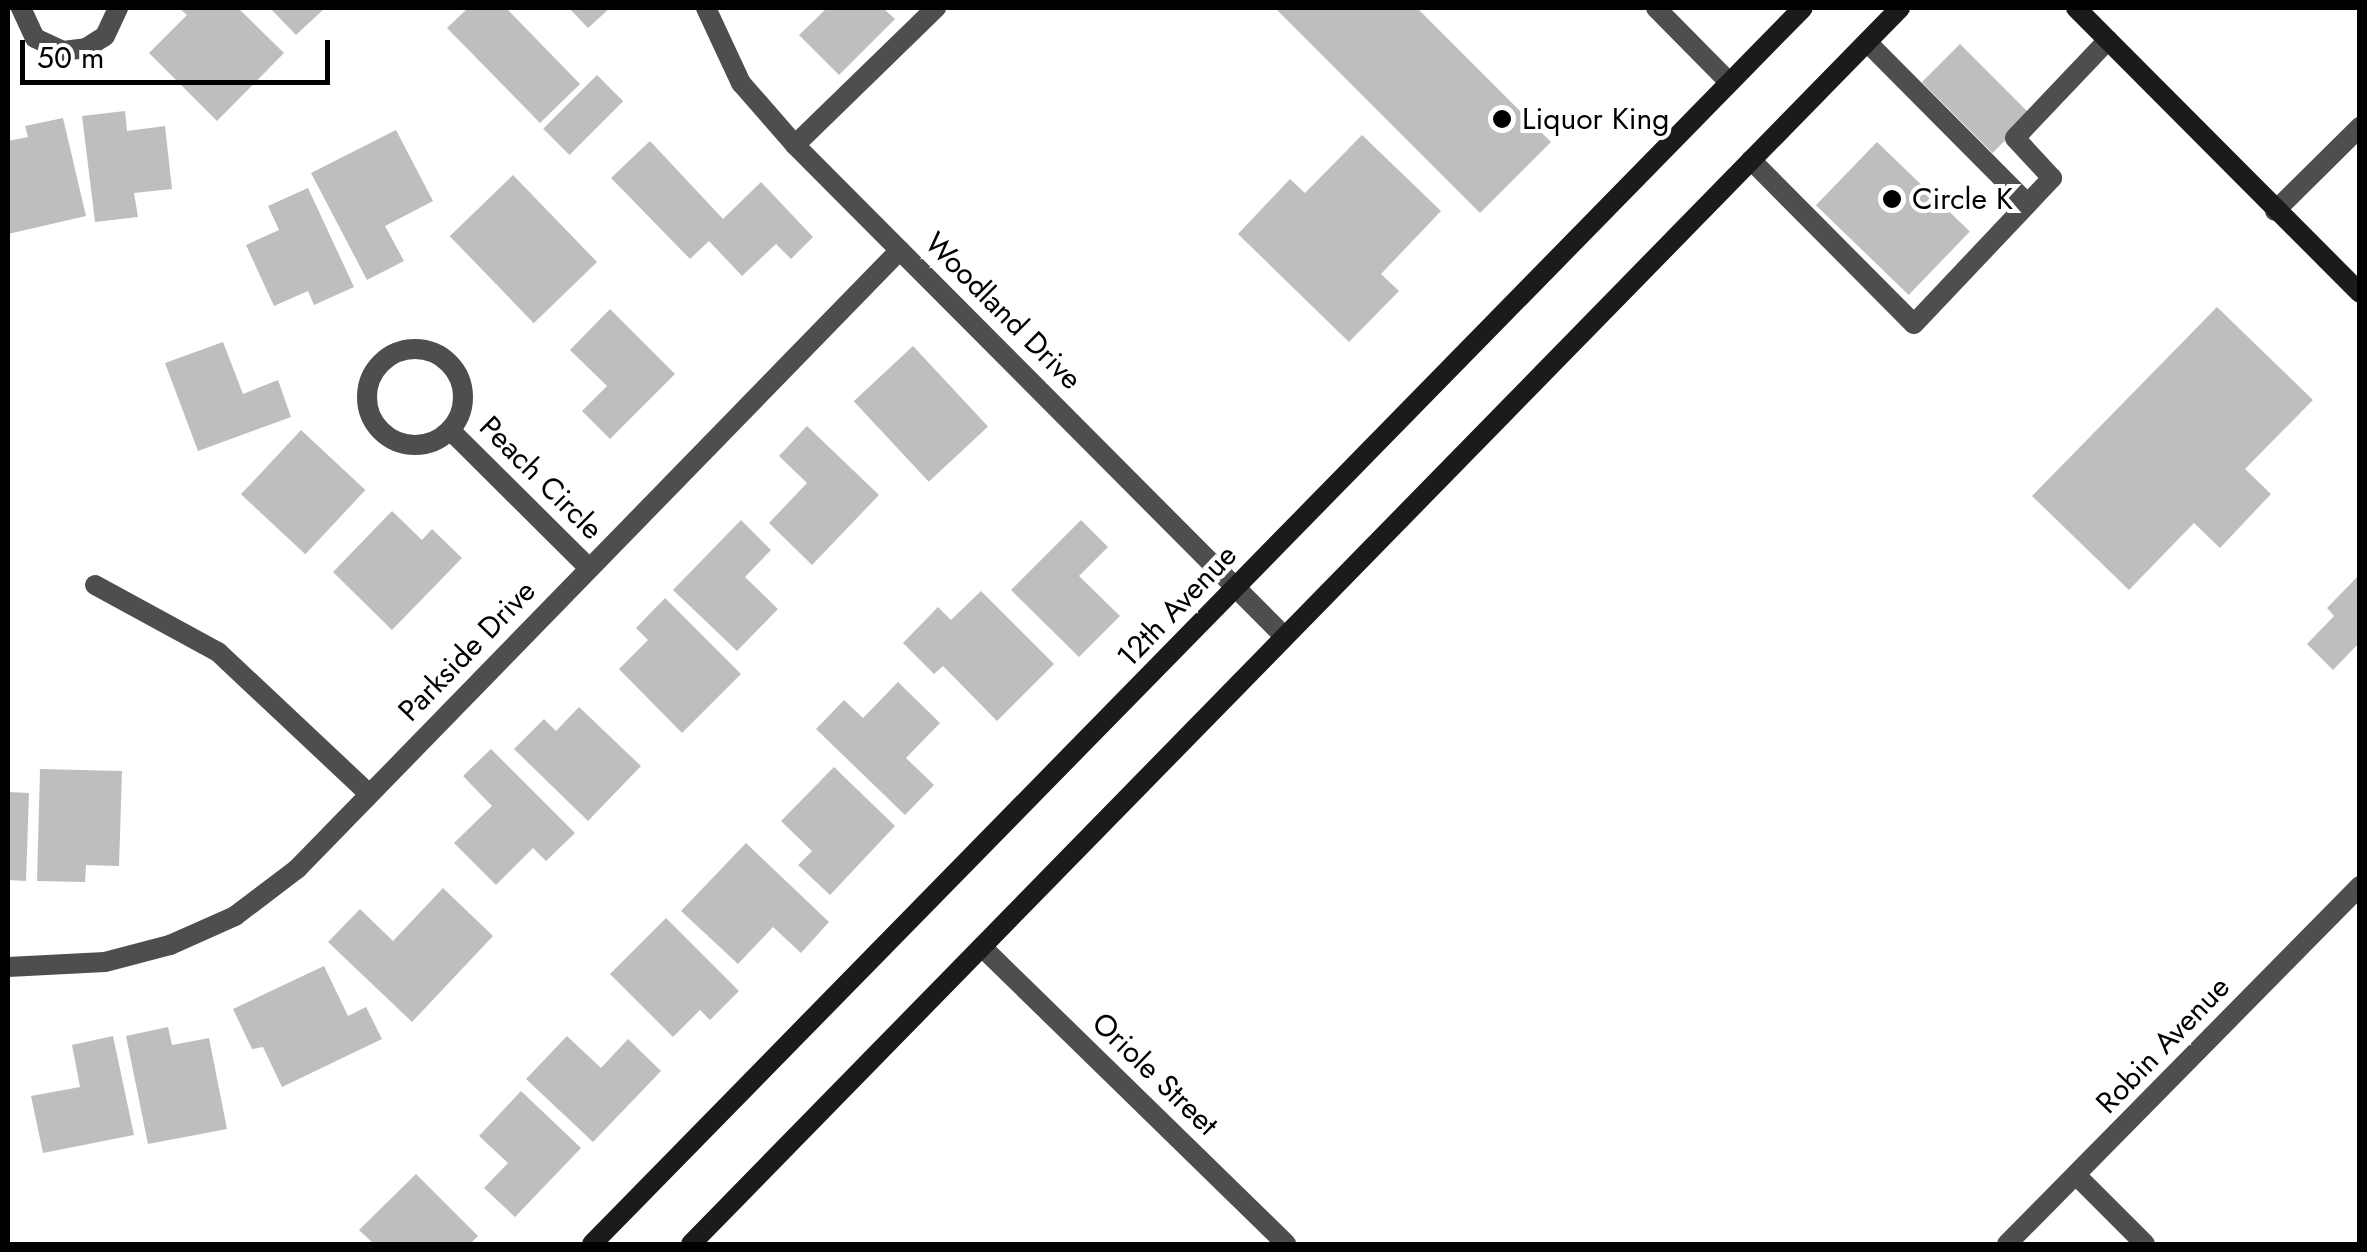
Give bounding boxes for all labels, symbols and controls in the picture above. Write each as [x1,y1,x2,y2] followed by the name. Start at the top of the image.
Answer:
[25,20,335,82] scale bar
[37,36,104,79] text: 50 m
[1522,101,1669,137] place label: Liquor King
[1491,108,1513,130] marker: Liquor King
[1912,181,2013,217] place label: Circle K
[1881,188,1903,210] marker: Circle K
[917,225,1089,397] street label: Woodland Drive
[472,409,610,547] street label: Peach Circle
[1110,537,1244,675] street label: 12th Avenue
[391,573,543,729] street label: Parkside Drive
[2089,969,2237,1121] street label: Robin Avenue
[1085,1005,1225,1143] street label: Oriole Street

